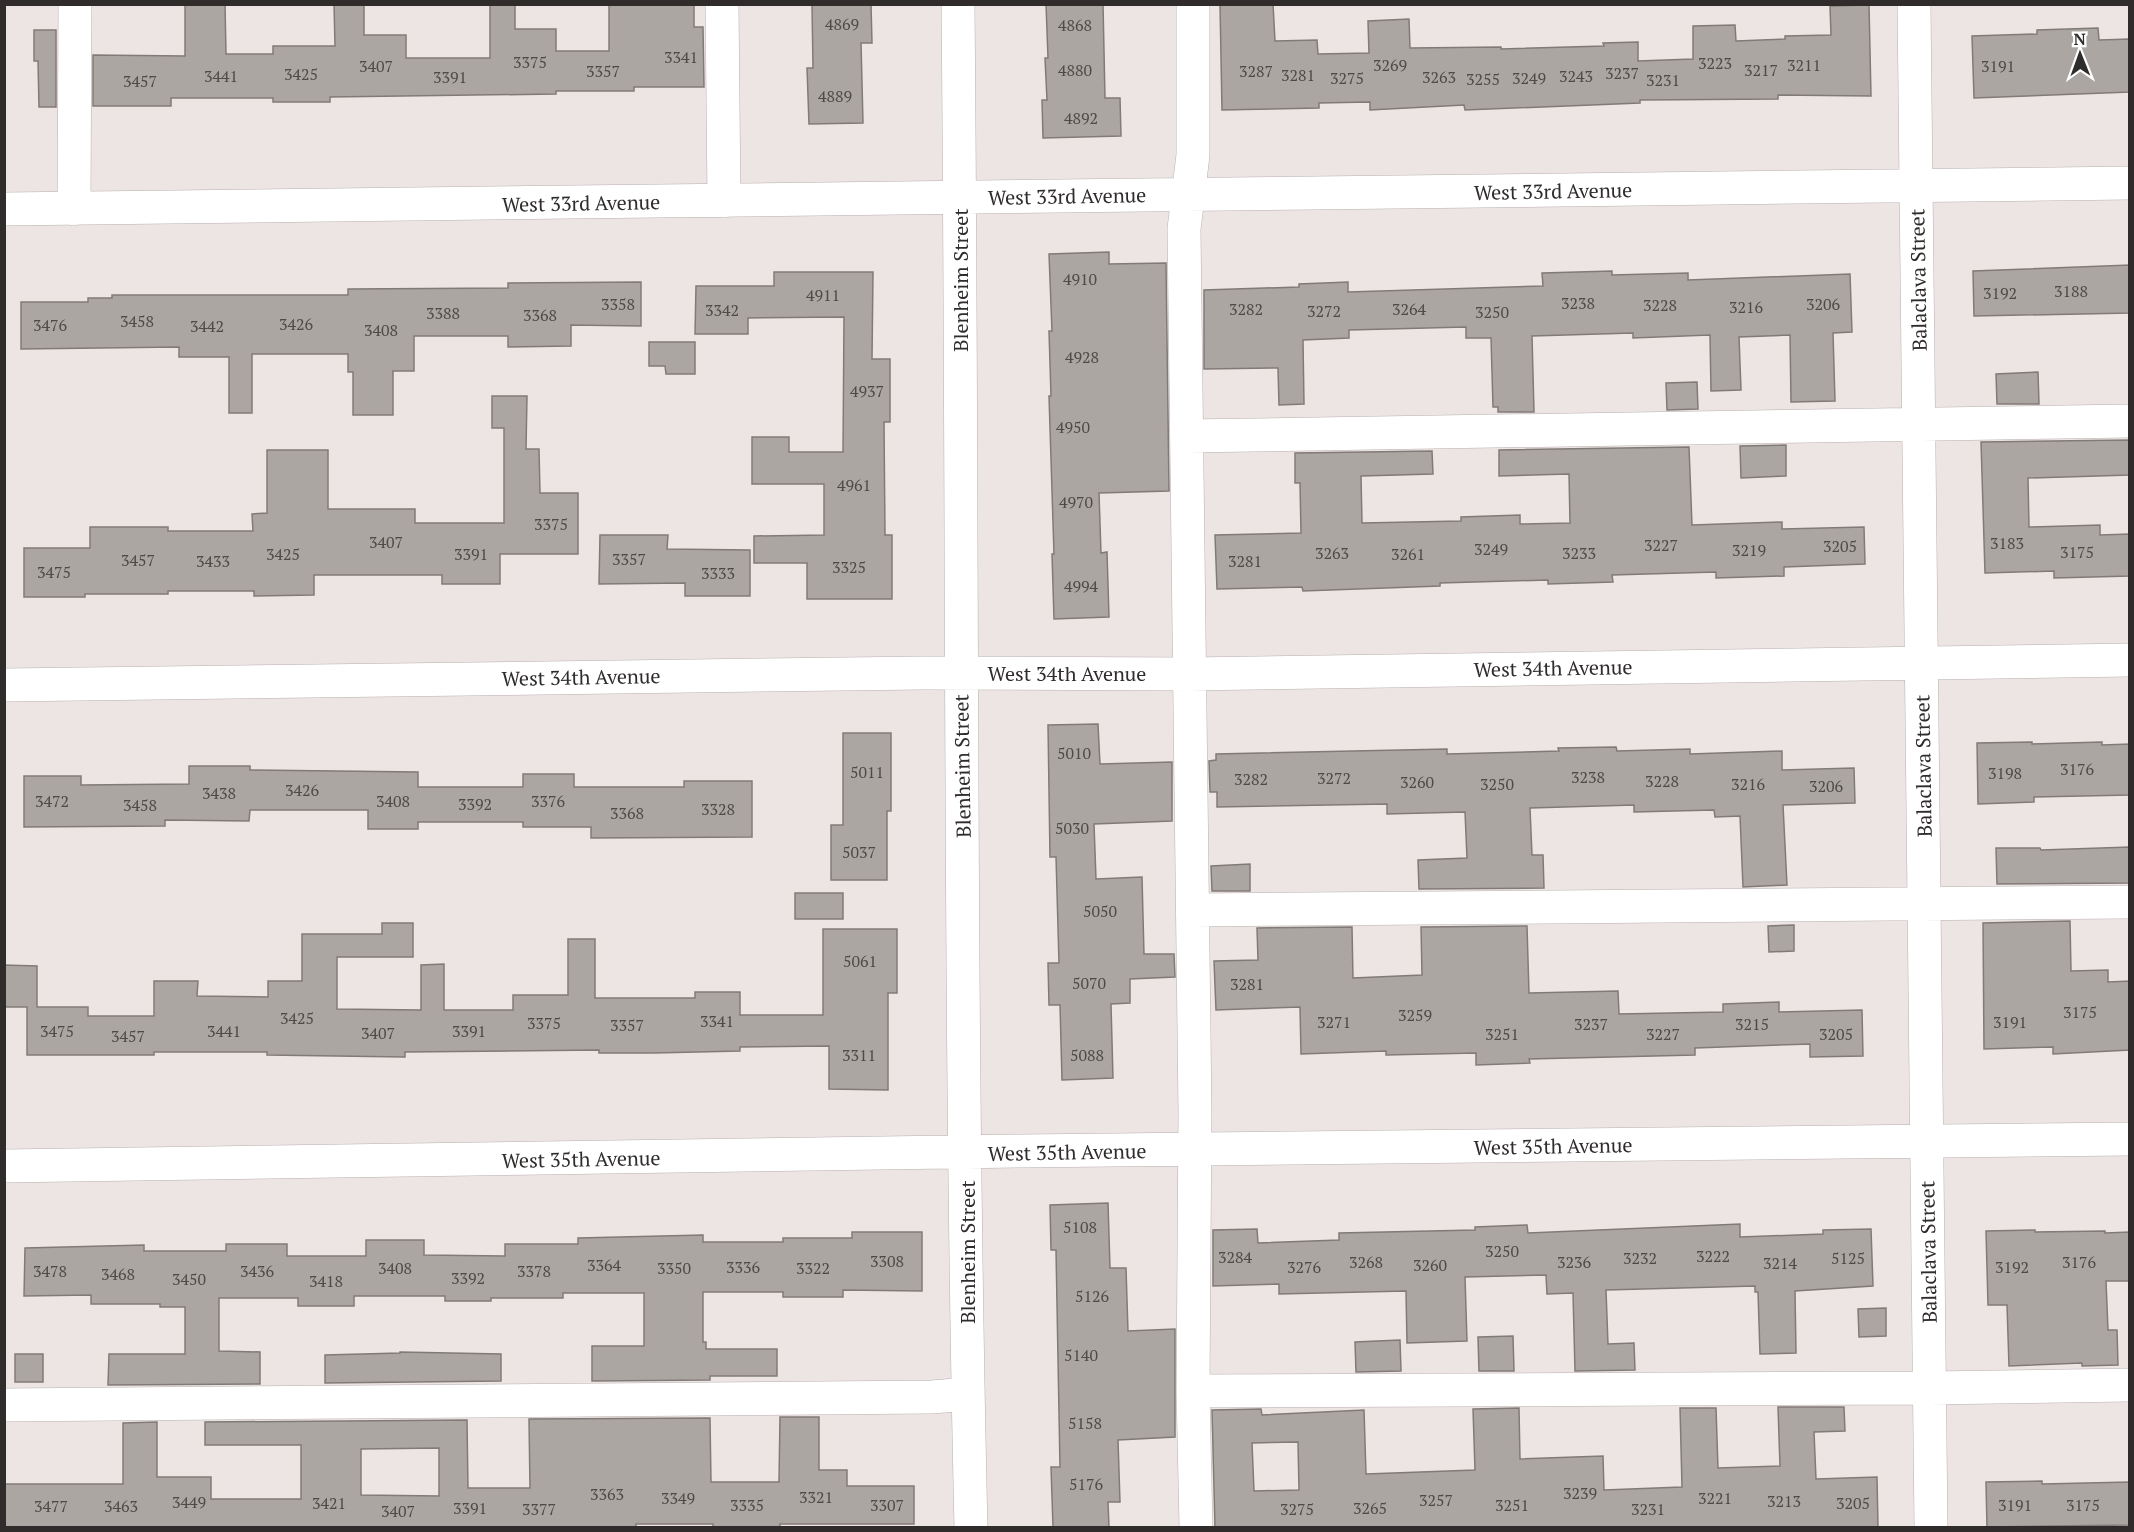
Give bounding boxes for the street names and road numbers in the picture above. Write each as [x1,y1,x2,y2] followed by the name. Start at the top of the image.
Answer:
[1474,176,1632,206] street label: West 33rd Avenue
[988,181,1146,211] street label: West 33rd Avenue
[502,188,660,218] street label: West 33rd Avenue
[947,208,974,352] street label: Blenheim Street
[1903,208,1933,351] street label: Balaclava Street
[1473,653,1633,683] street label: West 34th Avenue
[988,660,1146,687] street label: West 34th Avenue
[501,662,661,692] street label: West 34th Avenue
[947,693,977,838] street label: Blenheim Street
[1908,694,1938,837] street label: Balaclava Street
[1473,1131,1633,1161] street label: West 35th Avenue
[987,1137,1147,1167] street label: West 35th Avenue
[501,1144,661,1174] street label: West 35th Avenue
[954,1180,981,1324] street label: Blenheim Street
[1913,1180,1943,1323] street label: Balaclava Street

